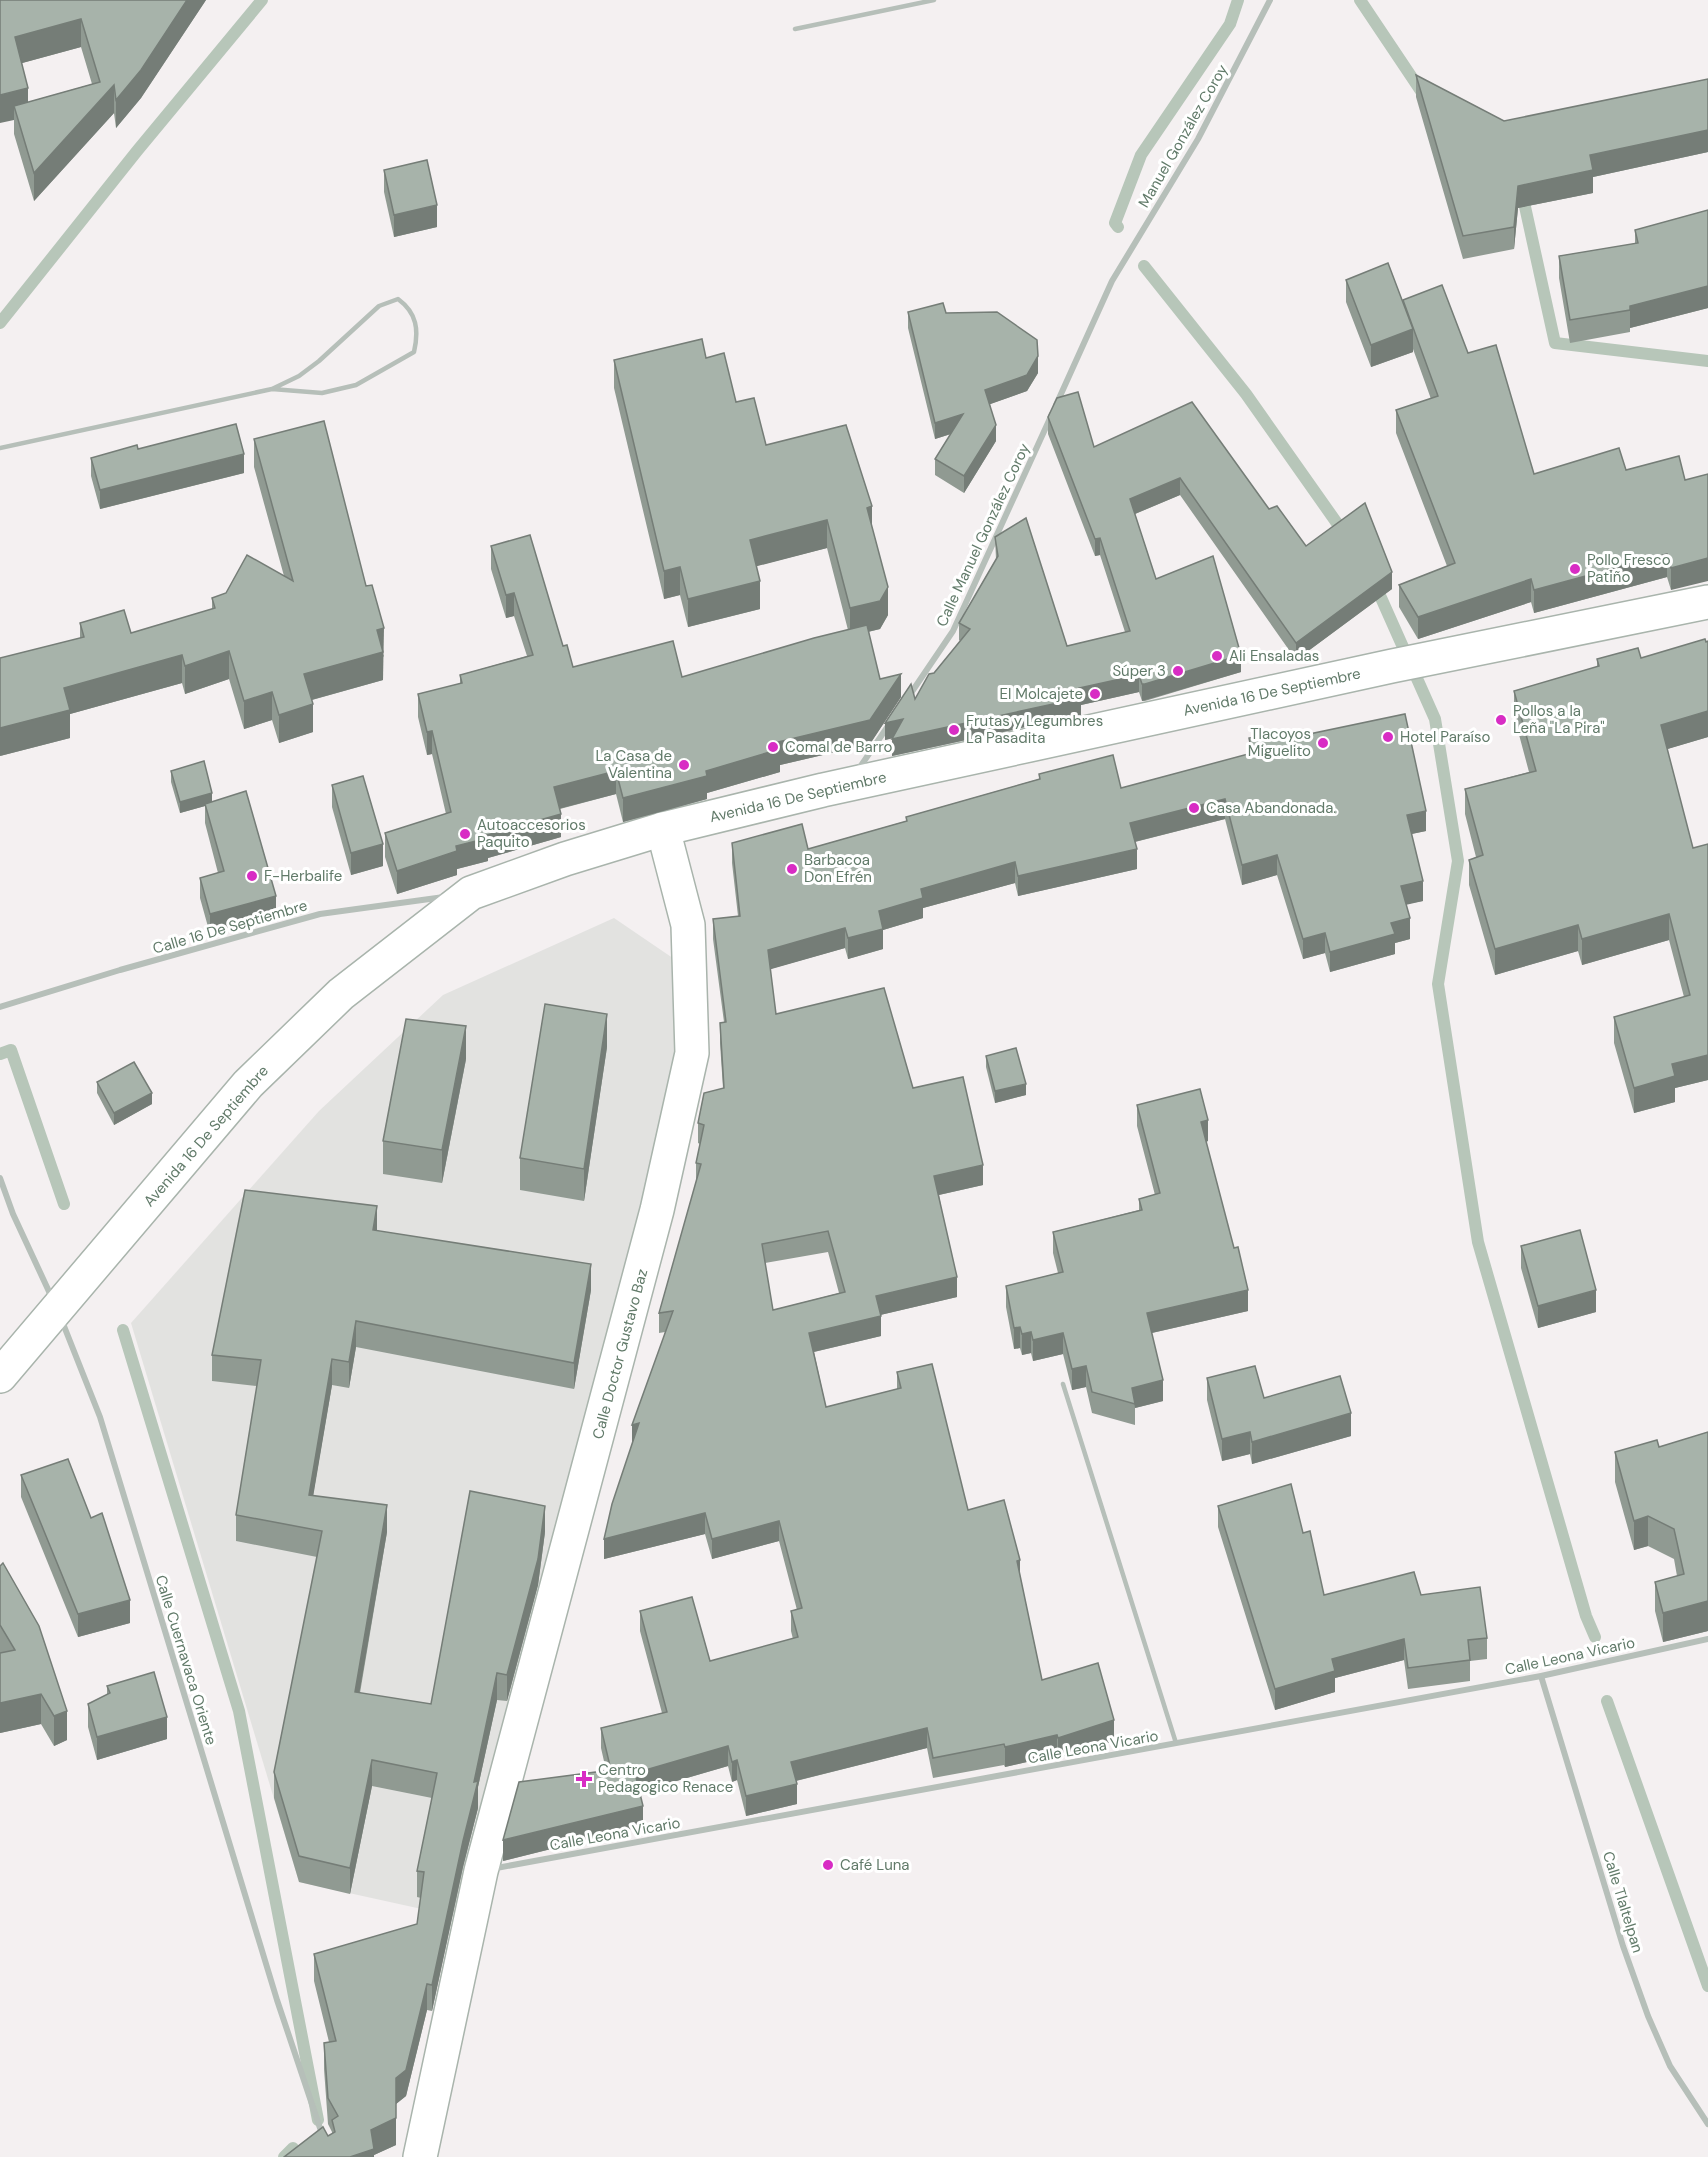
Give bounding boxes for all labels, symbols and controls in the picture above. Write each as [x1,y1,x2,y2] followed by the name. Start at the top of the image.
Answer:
[1134,60,1232,211] street label: Manuel González Coroy
[932,439,1035,630] street label: Calle Manuel González Coroy
[1587,550,1671,587] place label: Pollo Fresco Patiño
[1568,562,1582,576] marker: Pollo Fresco Patiño
[1229,646,1319,666] place label: Ali Ensaladas
[1210,649,1224,663] marker: Ali Ensaladas
[1112,661,1166,681] place label: Súper 3
[1182,663,1362,721] street label: Avenida 16 De Septiembre
[1171,664,1185,678] marker: Súper 3
[999,684,1083,704] place label: El Molcajete
[1088,687,1102,701] marker: El Molcajete
[1513,701,1605,738] place label: Pollos a la Leña "La Pira"
[966,711,1103,748] place label: Frutas y Legumbres La Pasadita
[1494,713,1508,727] marker: Pollos a la Leña "La Pira"
[947,723,961,737] marker: Frutas y Legumbres La Pasadita
[1248,724,1311,761] place label: Tlacoyos Miguelito
[1400,727,1490,747] place label: Hotel Paraíso
[1381,730,1395,744] marker: Hotel Paraíso
[1316,736,1330,750] marker: Tlacoyos Miguelito
[785,737,892,757] place label: Comal de Barro
[766,740,780,754] marker: Comal de Barro
[595,746,672,783] place label: La Casa de Valentina
[677,758,691,772] marker: La Casa de Valentina
[708,767,888,827] street label: Avenida 16 De Septiembre
[1206,798,1336,818] place label: Casa Abandonada.
[1187,801,1201,815] marker: Casa Abandonada.
[477,815,586,852] place label: Autoaccesorios Paquito
[458,827,472,841] marker: Autoaccesorios Paquito
[804,850,872,887] place label: Barbacoa Don Efrén
[785,862,799,876] marker: Barbacoa Don Efrén
[264,866,342,886] place label: F-Herbalife
[245,869,259,883] marker: F-Herbalife
[150,895,310,959] street label: Calle 16 De Septiembre
[139,1061,273,1211] street label: Avenida 16 De Septiembre
[588,1267,652,1441] street label: Calle Doctor Gustavo Baz
[151,1573,221,1747] street label: Calle Cuernavaca Oriente
[1503,1632,1637,1680] street label: Calle Leona Vicario
[1026,1726,1160,1768] street label: Calle Leona Vicario
[598,1760,733,1797] place label: Centro Pedagogico Renace
[575,1770,593,1788] marker: Centro Pedagogico Renace
[548,1813,682,1855] street label: Calle Leona Vicario
[1598,1849,1648,1955] street label: Calle Tlaltelpan
[840,1855,910,1875] place label: Café Luna
[821,1858,835,1872] marker: Café Luna

